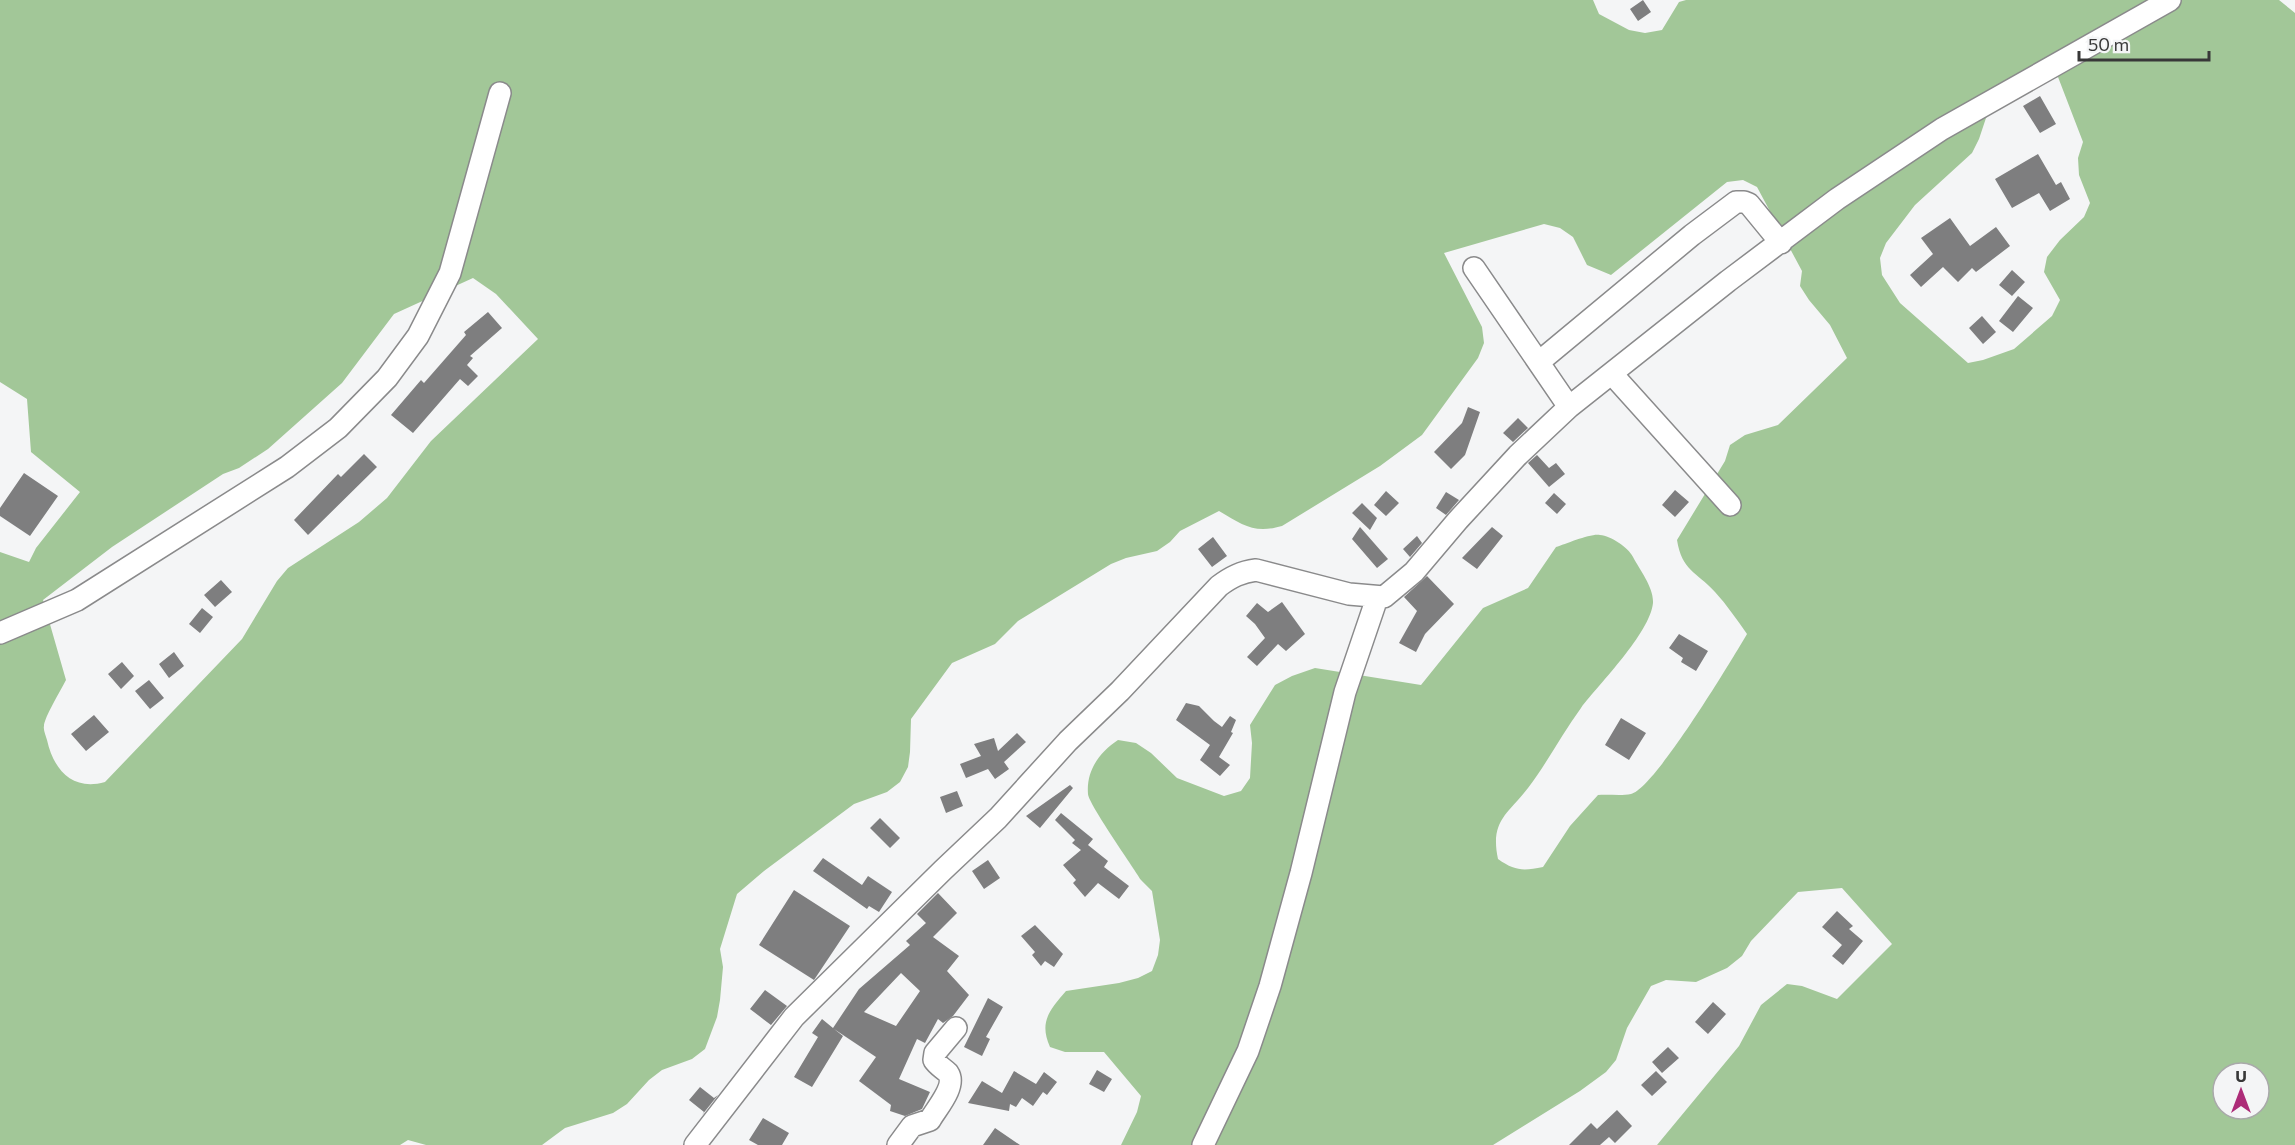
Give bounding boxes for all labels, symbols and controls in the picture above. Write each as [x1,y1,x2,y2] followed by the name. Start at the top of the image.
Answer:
[2079,24,2210,62] scale bar
[2088,33,2129,55] text: 50 m
[2211,1061,2271,1121] north arrow
[2235,1066,2247,1085] text: U

